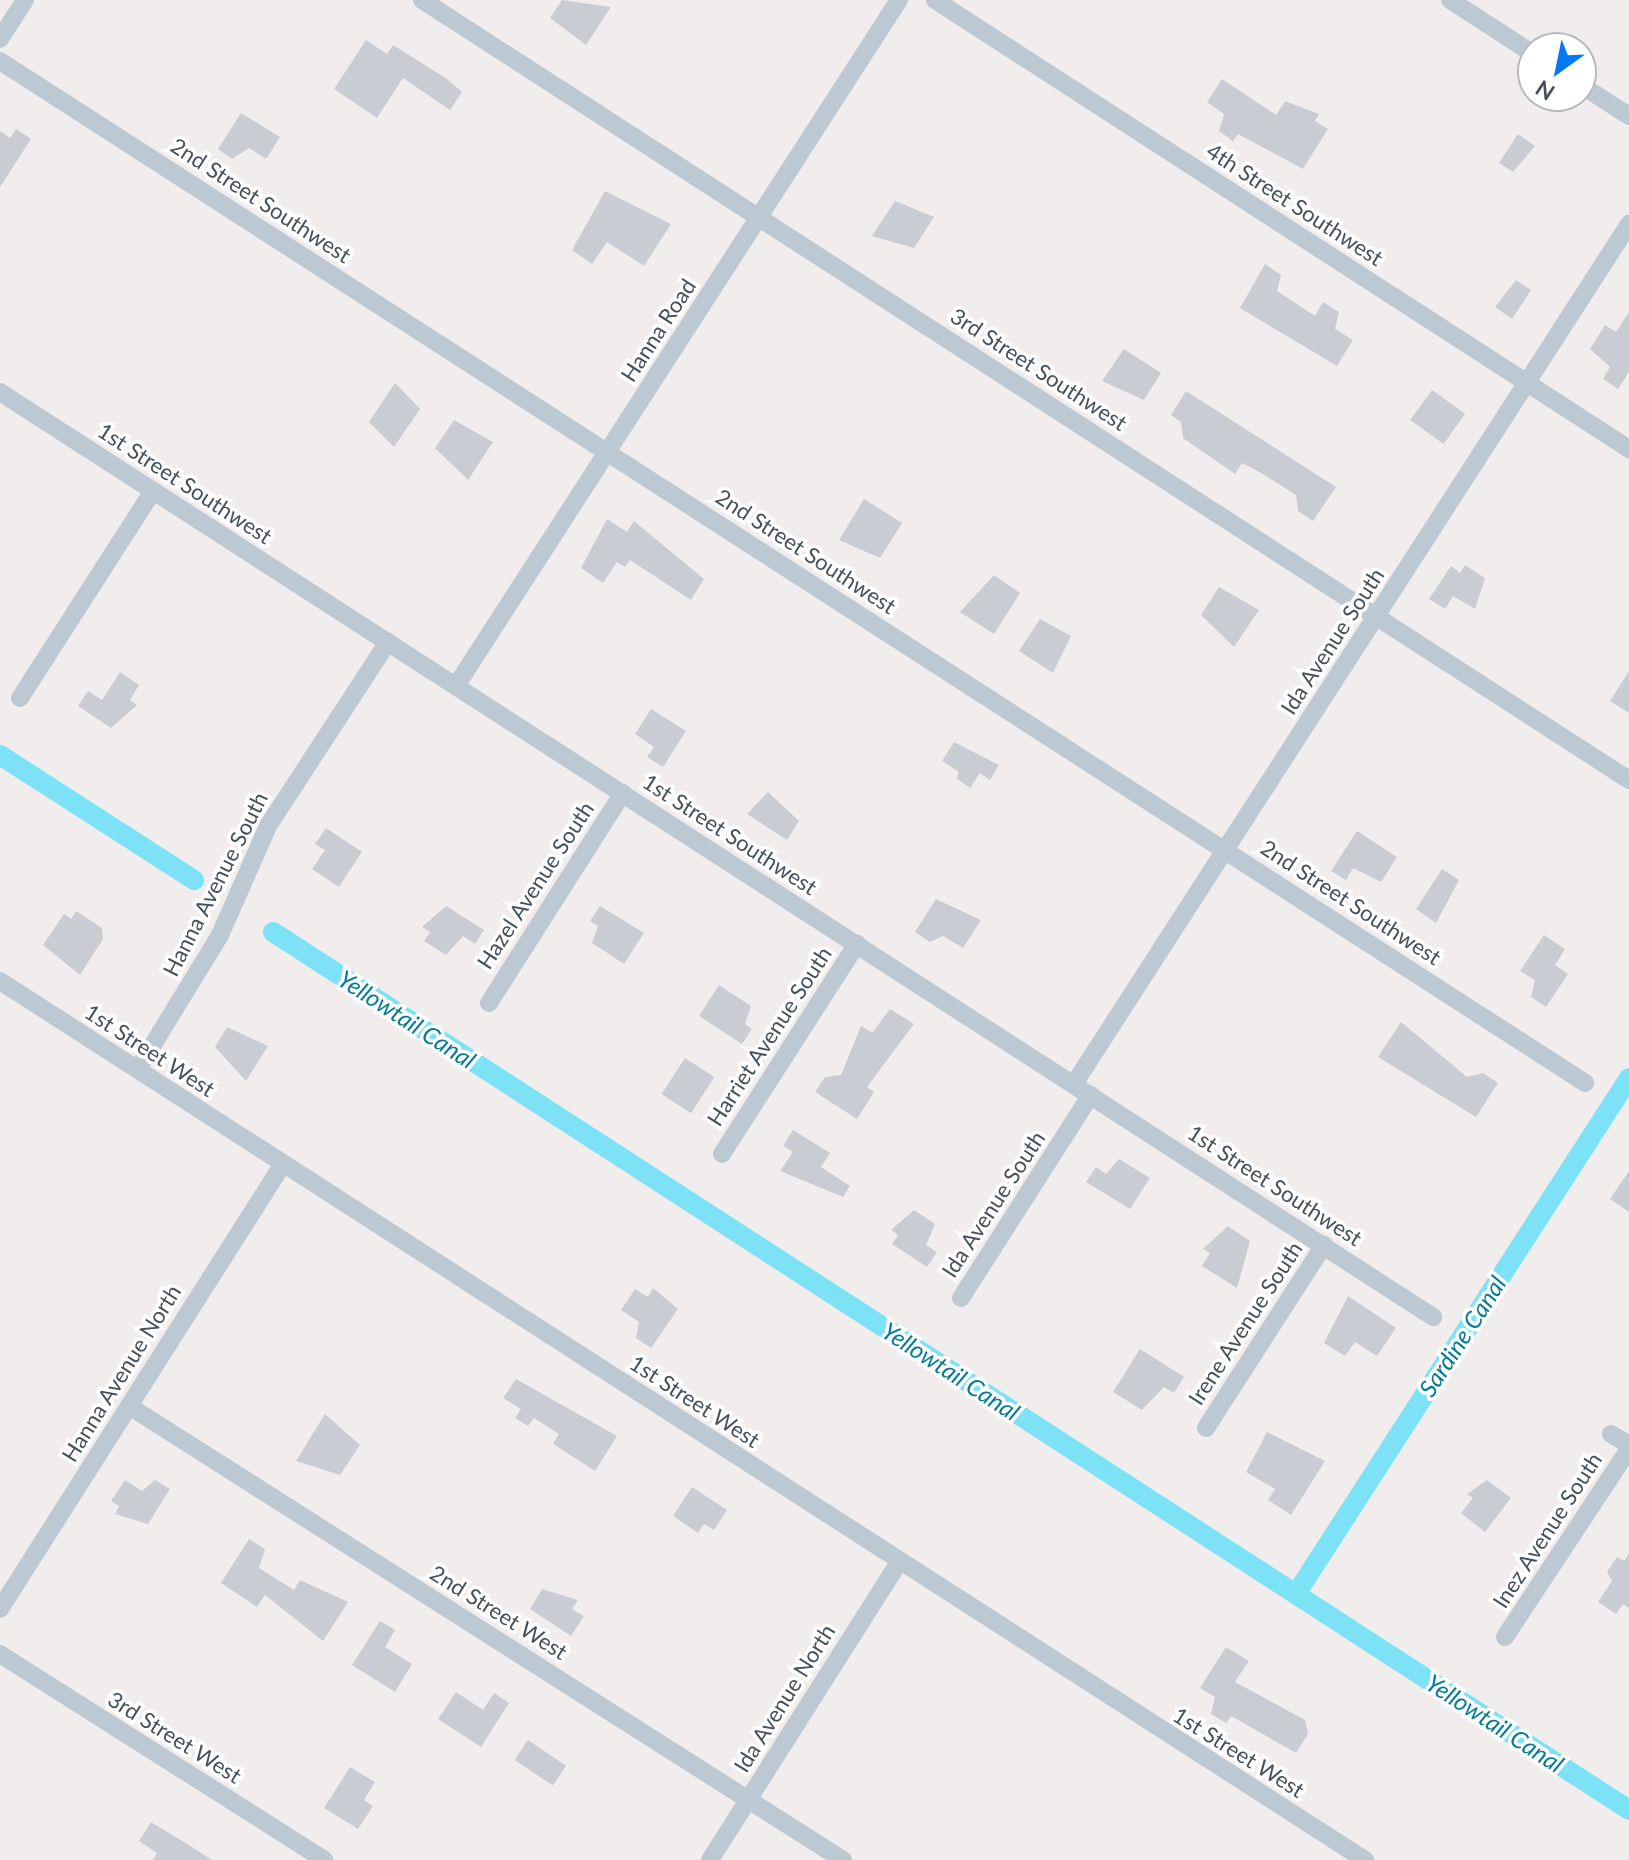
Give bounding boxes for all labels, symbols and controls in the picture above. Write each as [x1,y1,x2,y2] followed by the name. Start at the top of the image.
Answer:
[1517,32,1597,112] north arrow
[1530,75,1559,107] text: N
[166,132,356,268] street label: 2nd Street Southwest
[1202,137,1388,271] street label: 4th Street Southwest
[615,274,701,386] street label: Hanna Road
[946,302,1132,436] street label: 3rd Street Southwest
[93,417,277,549] street label: 1st Street Southwest
[711,483,901,619] street label: 2nd Street Southwest
[1275,563,1389,719] street label: Ida Avenue South
[638,768,822,900] street label: 1st Street Southwest
[157,787,273,981] street label: Hanna Avenue South
[471,796,599,974] street label: Hazel Avenue South
[1256,834,1446,970] street label: 2nd Street Southwest
[701,941,837,1131] street label: Harriet Avenue South
[333,964,481,1074] water label: Yellowtail Canal
[80,998,220,1102] street label: 1st Street West
[1183,1119,1367,1251] street label: 1st Street Southwest
[936,1126,1050,1282] street label: Ida Avenue South
[1182,1236,1308,1410] street label: Irene Avenue South
[1412,1270,1512,1402] water label: Sardine Canal
[56,1279,186,1467] street label: Hanna Avenue North
[877,1316,1025,1426] water label: Yellowtail Canal
[625,1349,765,1453] street label: 1st Street West
[1487,1447,1607,1613] street label: Inez Avenue South
[425,1559,573,1665] street label: 2nd Street West
[728,1619,840,1777] street label: Ida Avenue North
[1421,1668,1569,1778] water label: Yellowtail Canal
[103,1685,247,1789] street label: 3rd Street West
[1168,1701,1310,1803] street label: 1st Street West

